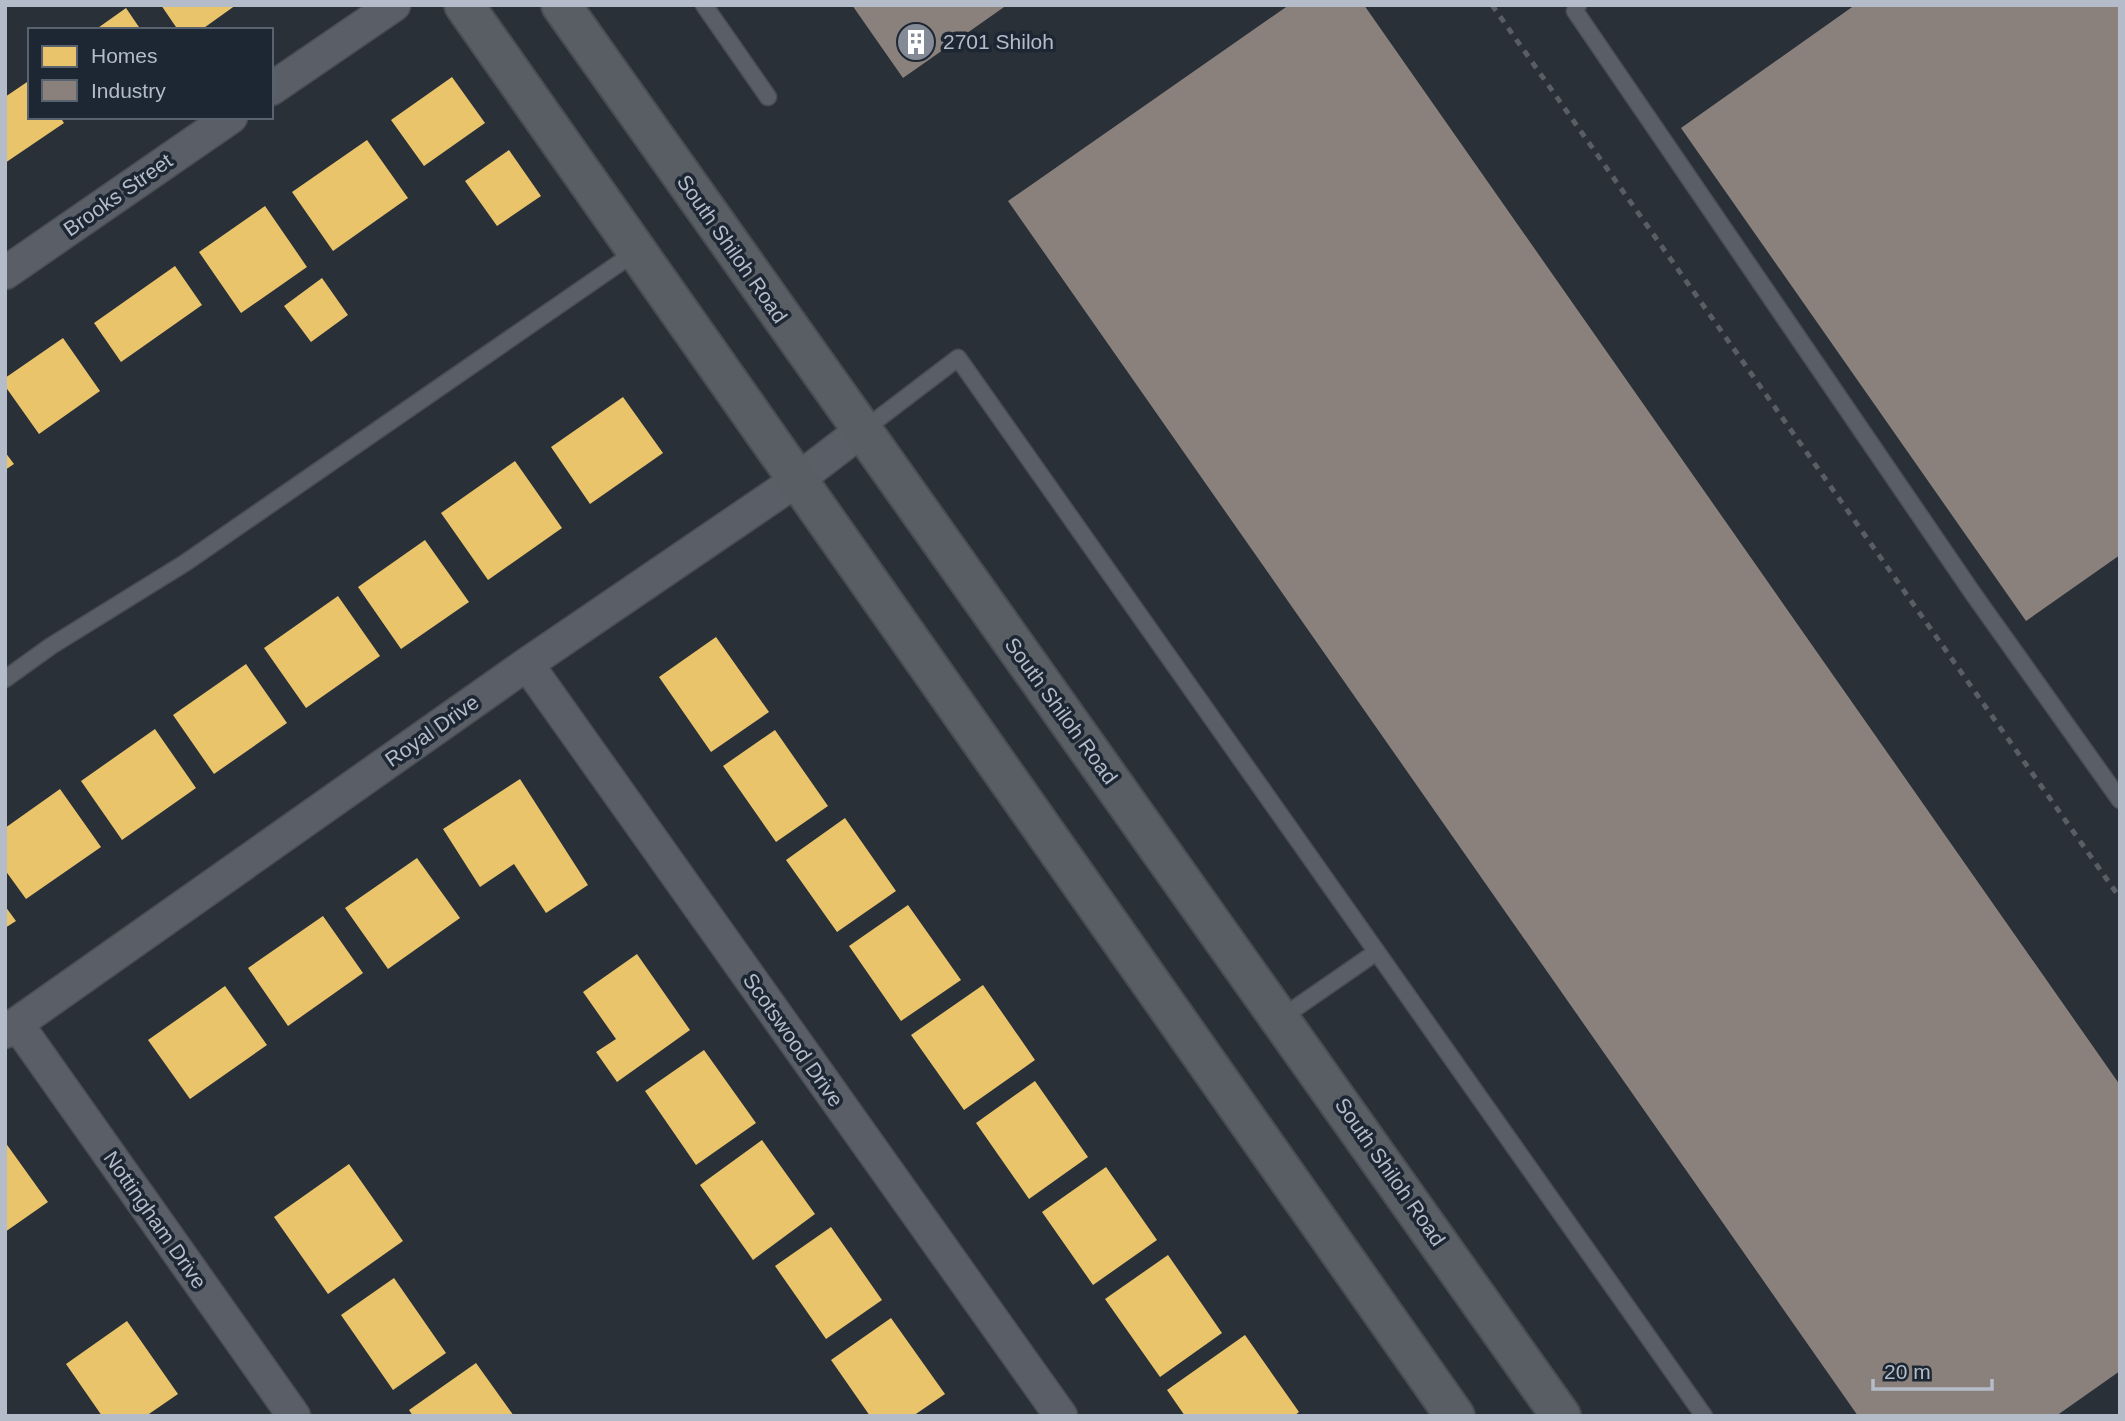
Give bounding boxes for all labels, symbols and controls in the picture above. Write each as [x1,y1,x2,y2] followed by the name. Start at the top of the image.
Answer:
[895,21,937,63] building icon: 2701 Shiloh
[28,28,273,119] legend
[943,30,1054,53] place label: 2701 Shiloh
[91,44,158,67] text: Homes
[91,79,166,102] text: Industry
[59,149,177,240] street label: Brooks Street
[673,170,792,327] street label: South Shiloh Road
[1001,633,1122,788] street label: South Shiloh Road
[381,690,483,771] street label: Royal Drive
[739,969,848,1111] street label: Scotswood Drive
[1331,1093,1450,1250] street label: South Shiloh Road
[99,1147,211,1293] street label: Nottingham Drive
[1873,1348,1992,1392] scale bar
[1884,1360,1931,1383] text: 20 m

